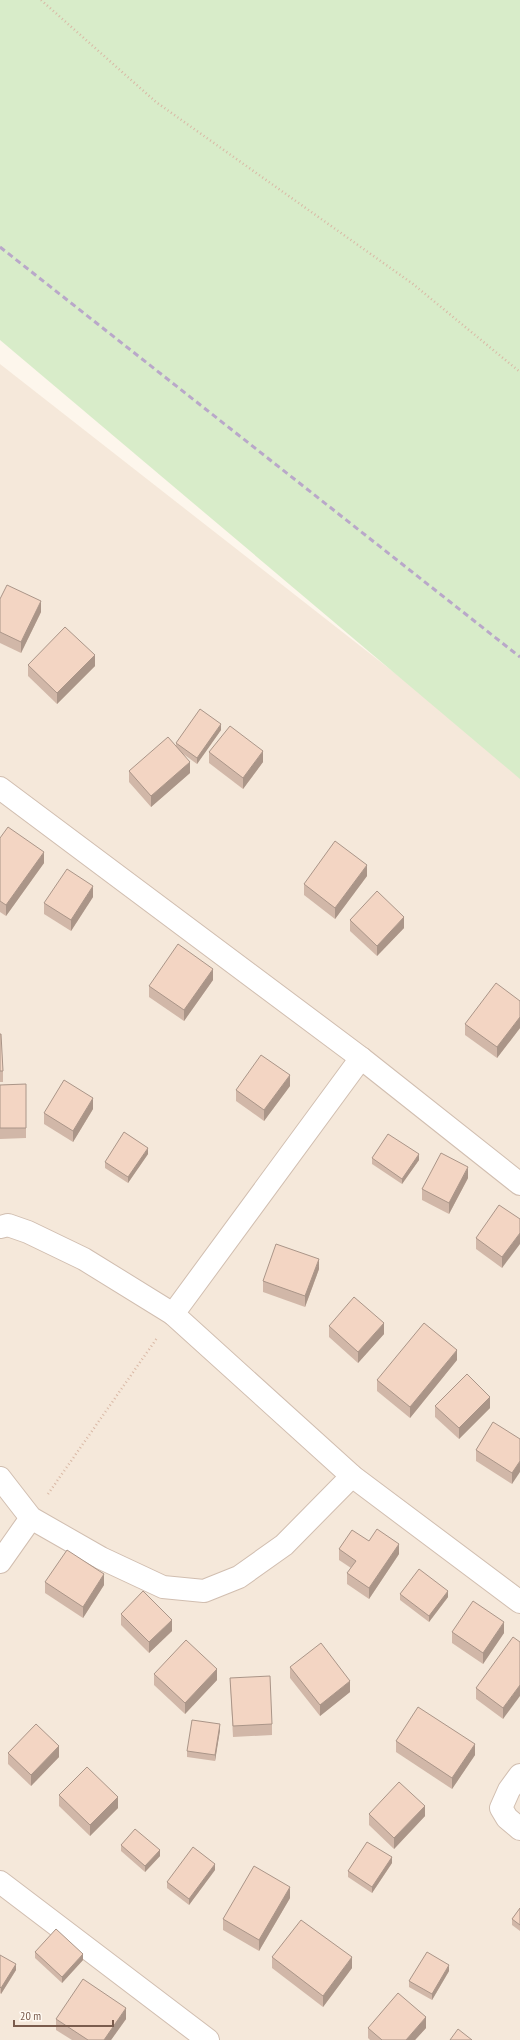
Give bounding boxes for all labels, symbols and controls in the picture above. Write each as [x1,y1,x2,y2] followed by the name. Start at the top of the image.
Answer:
[14,2002,113,2028] scale bar
[20,2008,41,2023] text: 20 m

